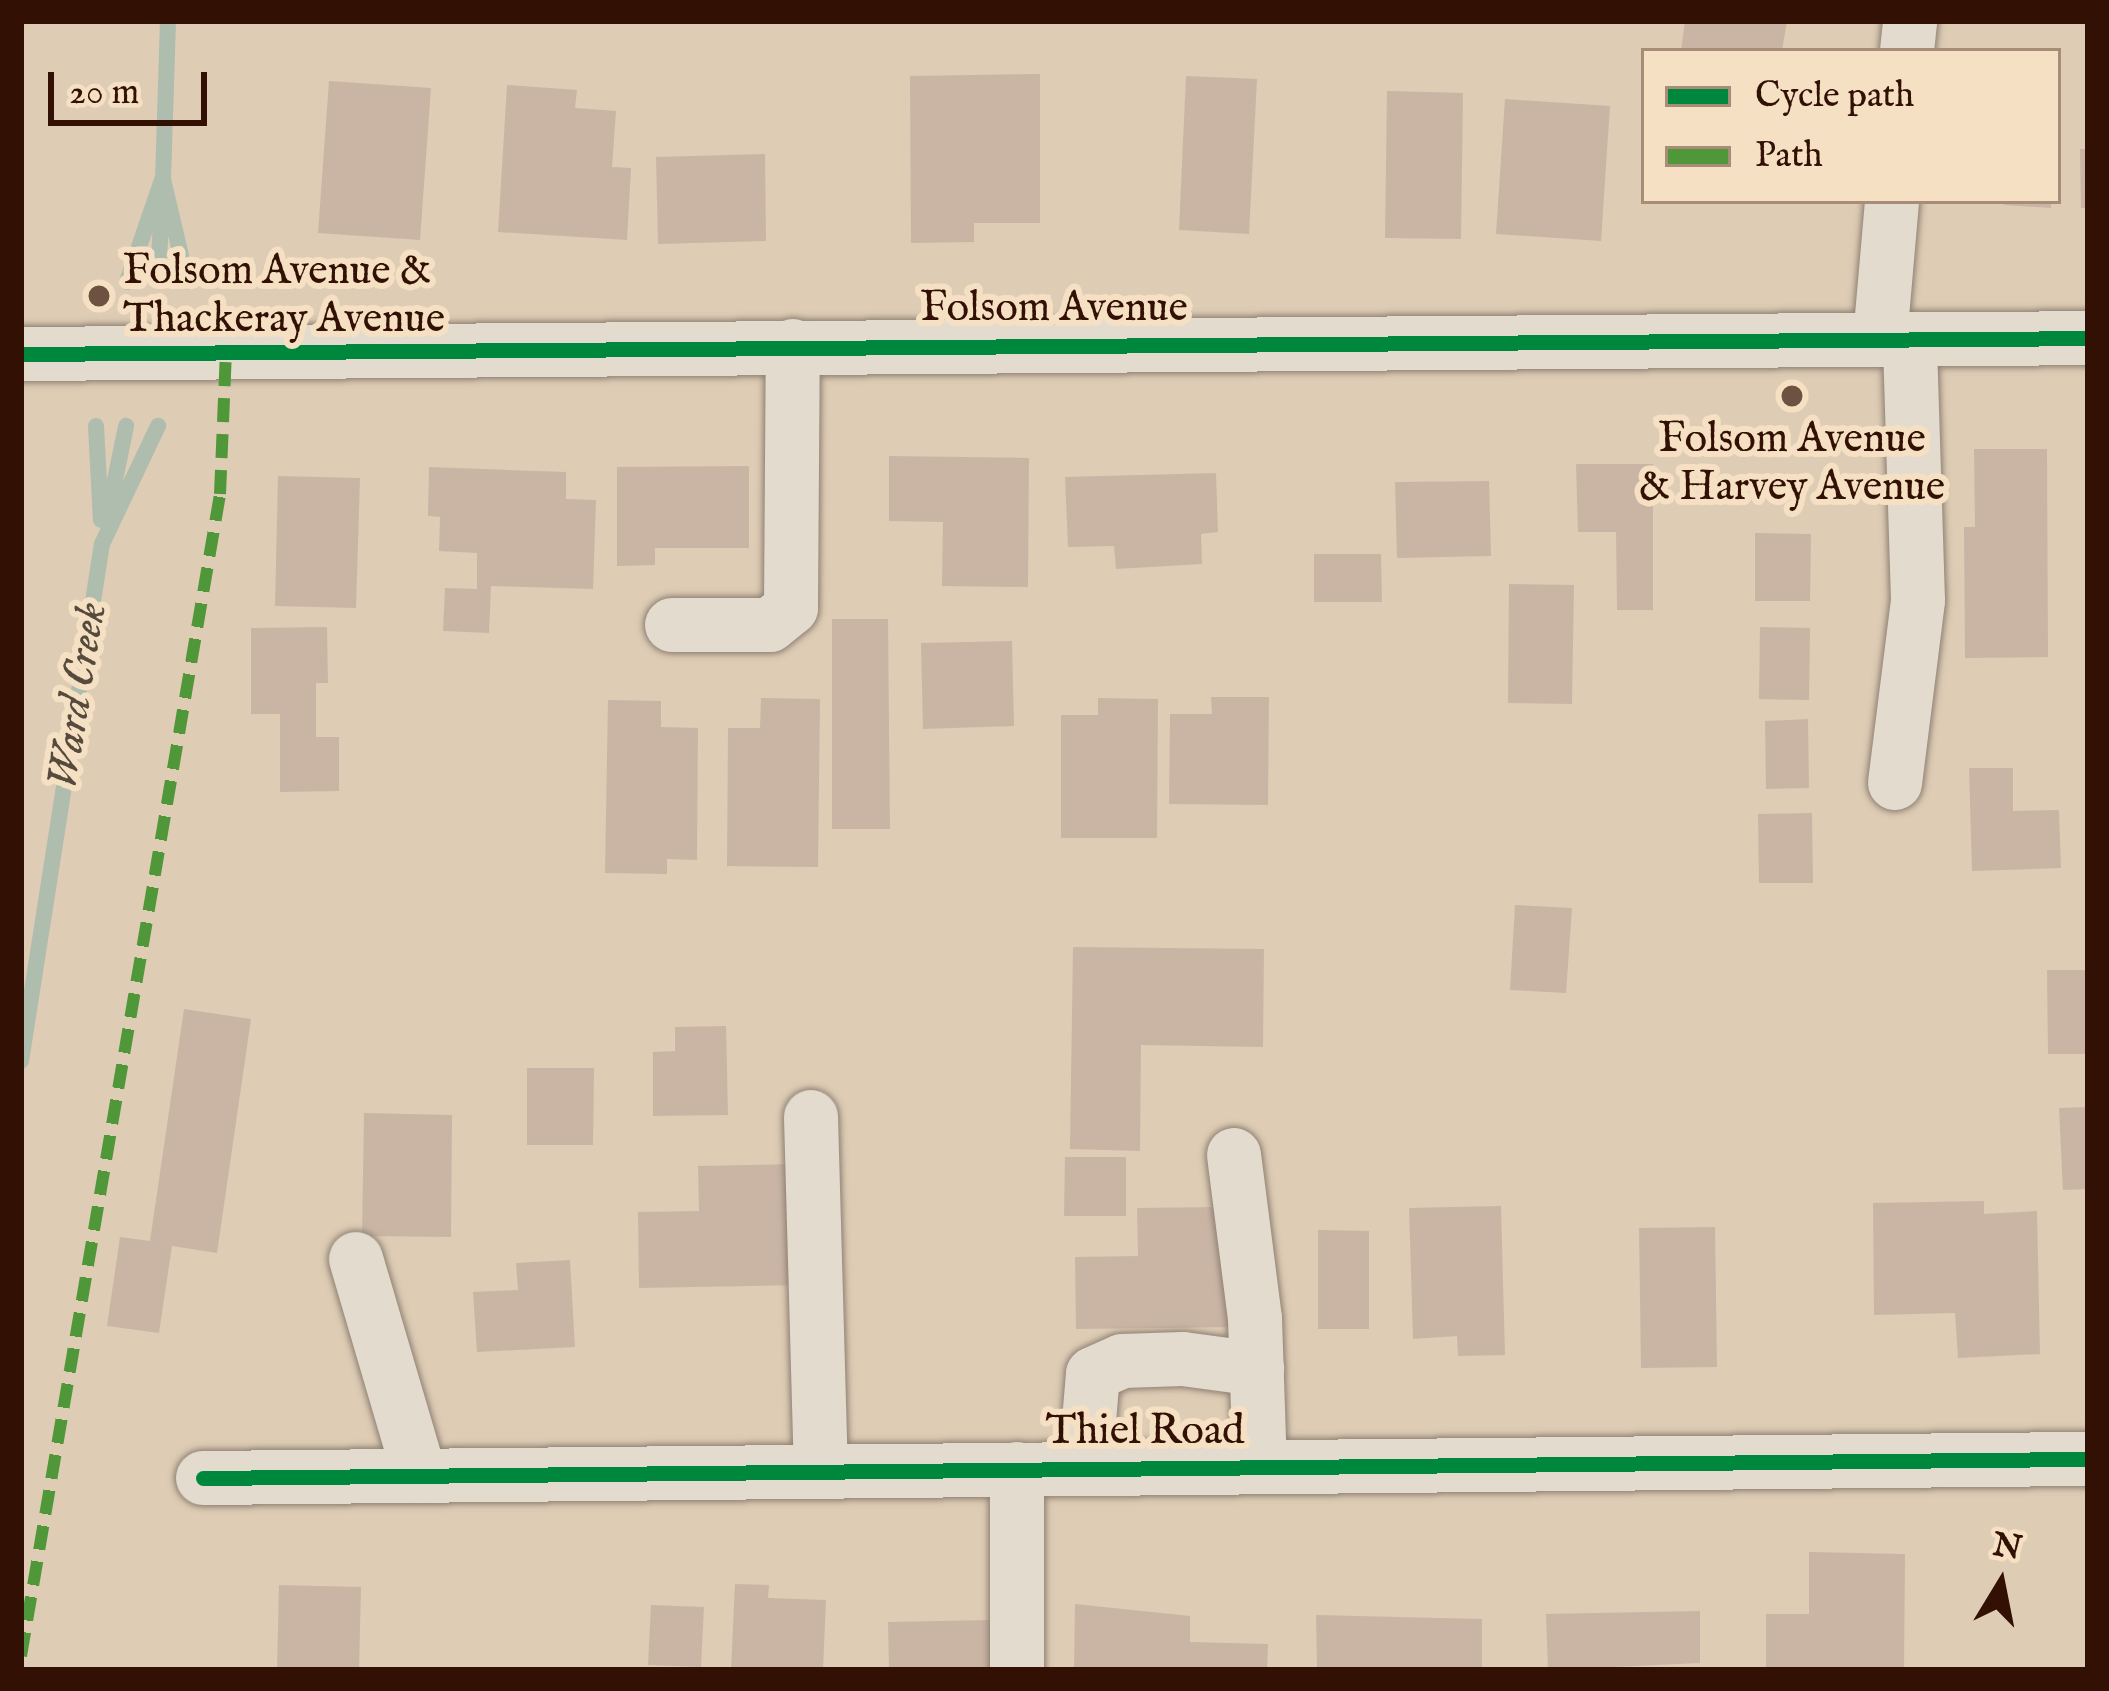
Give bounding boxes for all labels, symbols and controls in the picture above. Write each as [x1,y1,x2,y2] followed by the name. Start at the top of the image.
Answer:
[54,48,213,122] scale bar
[1641,48,2061,204] legend
[69,70,139,116] text: 20 m
[1755,73,1914,119] text: Cycle path
[1755,133,1823,179] text: Path
[123,247,445,346] place label: Folsom Avenue & Thackeray Avenue
[86,283,112,309] marker: Folsom Avenue & Thackeray Avenue
[920,284,1188,334] street label: Folsom Avenue
[1779,383,1805,409] marker: Folsom Avenue & Harvey Avenue
[1639,415,1945,514] place label: Folsom Avenue & Harvey Avenue
[37,599,119,793] water label: Ward Creek
[1045,1407,1245,1457] street label: Thiel Road
[1941,1523,2061,1643] north arrow
[1990,1524,2025,1571] text: N

